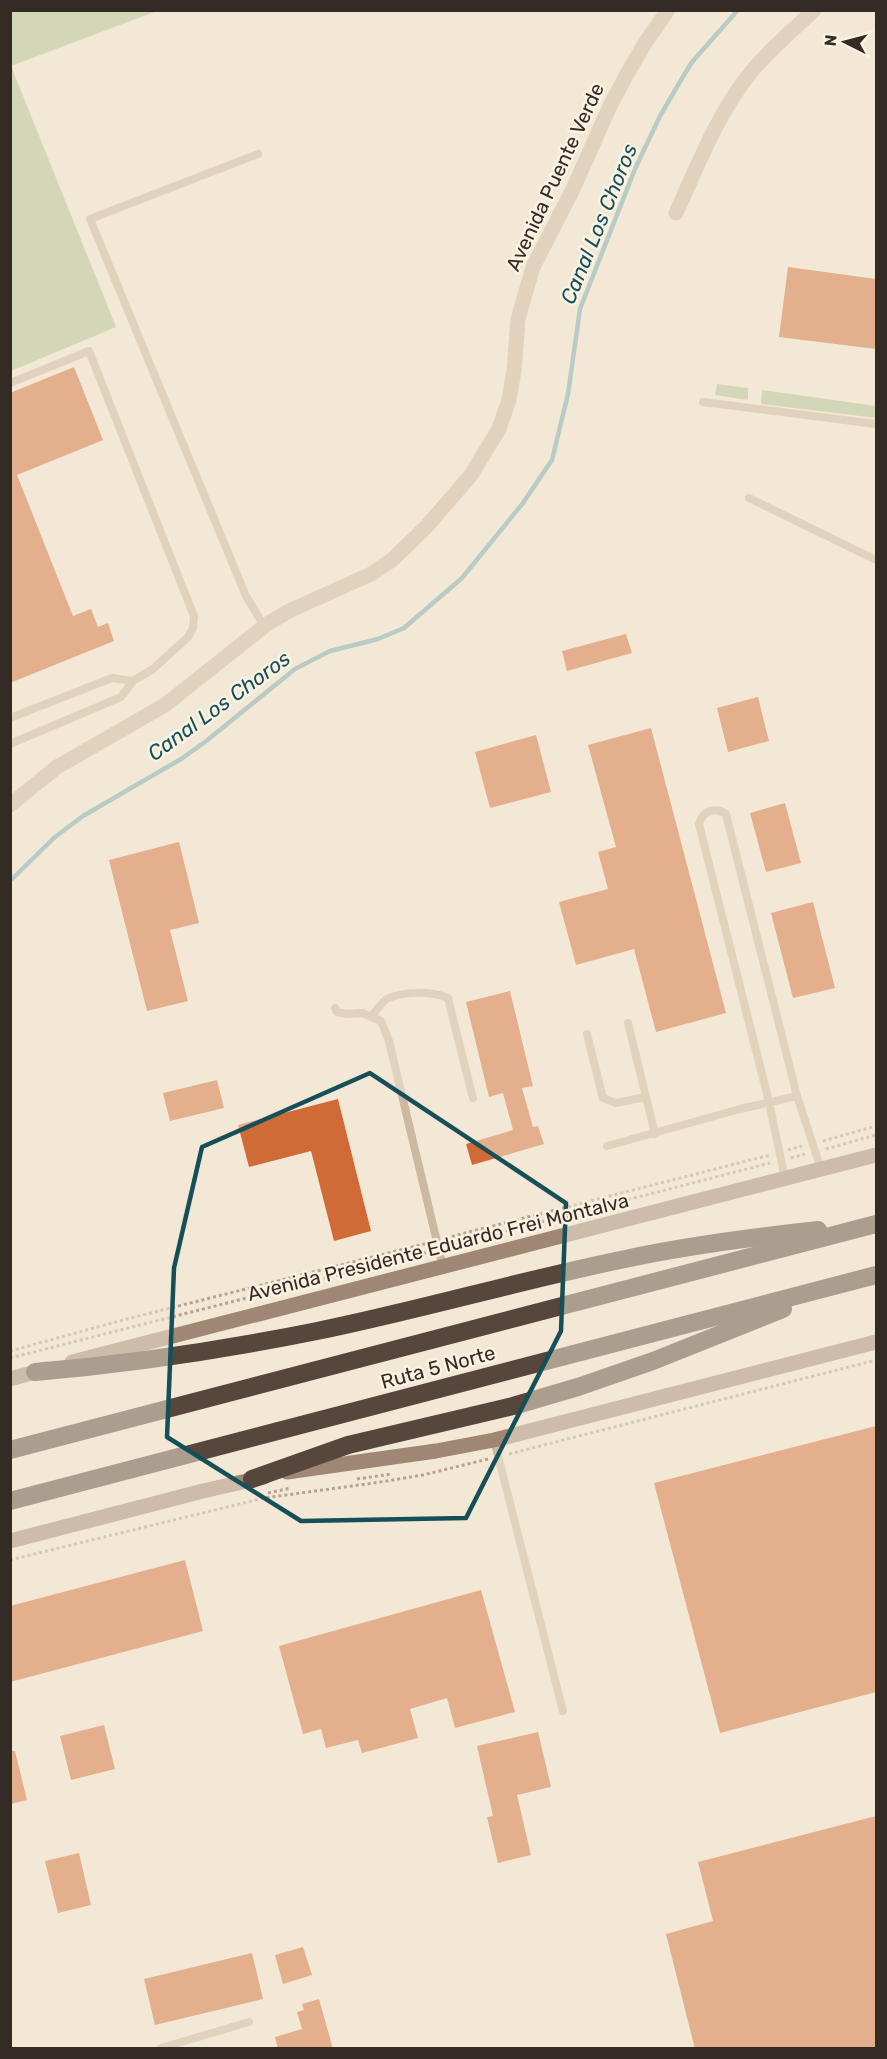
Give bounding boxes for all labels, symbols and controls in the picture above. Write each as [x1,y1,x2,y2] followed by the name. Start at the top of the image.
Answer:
[815,12,875,72] north arrow
[821,34,841,47] text: N
[501,79,609,275] street label: Avenida Puente Verde
[555,140,642,307] water label: Canal Los Choros
[142,645,295,766] water label: Canal Los Choros
[245,1188,631,1306] street label: Avenida Presidente Eduardo Frei Montalva
[378,1340,498,1394] street label: Ruta 5 Norte

